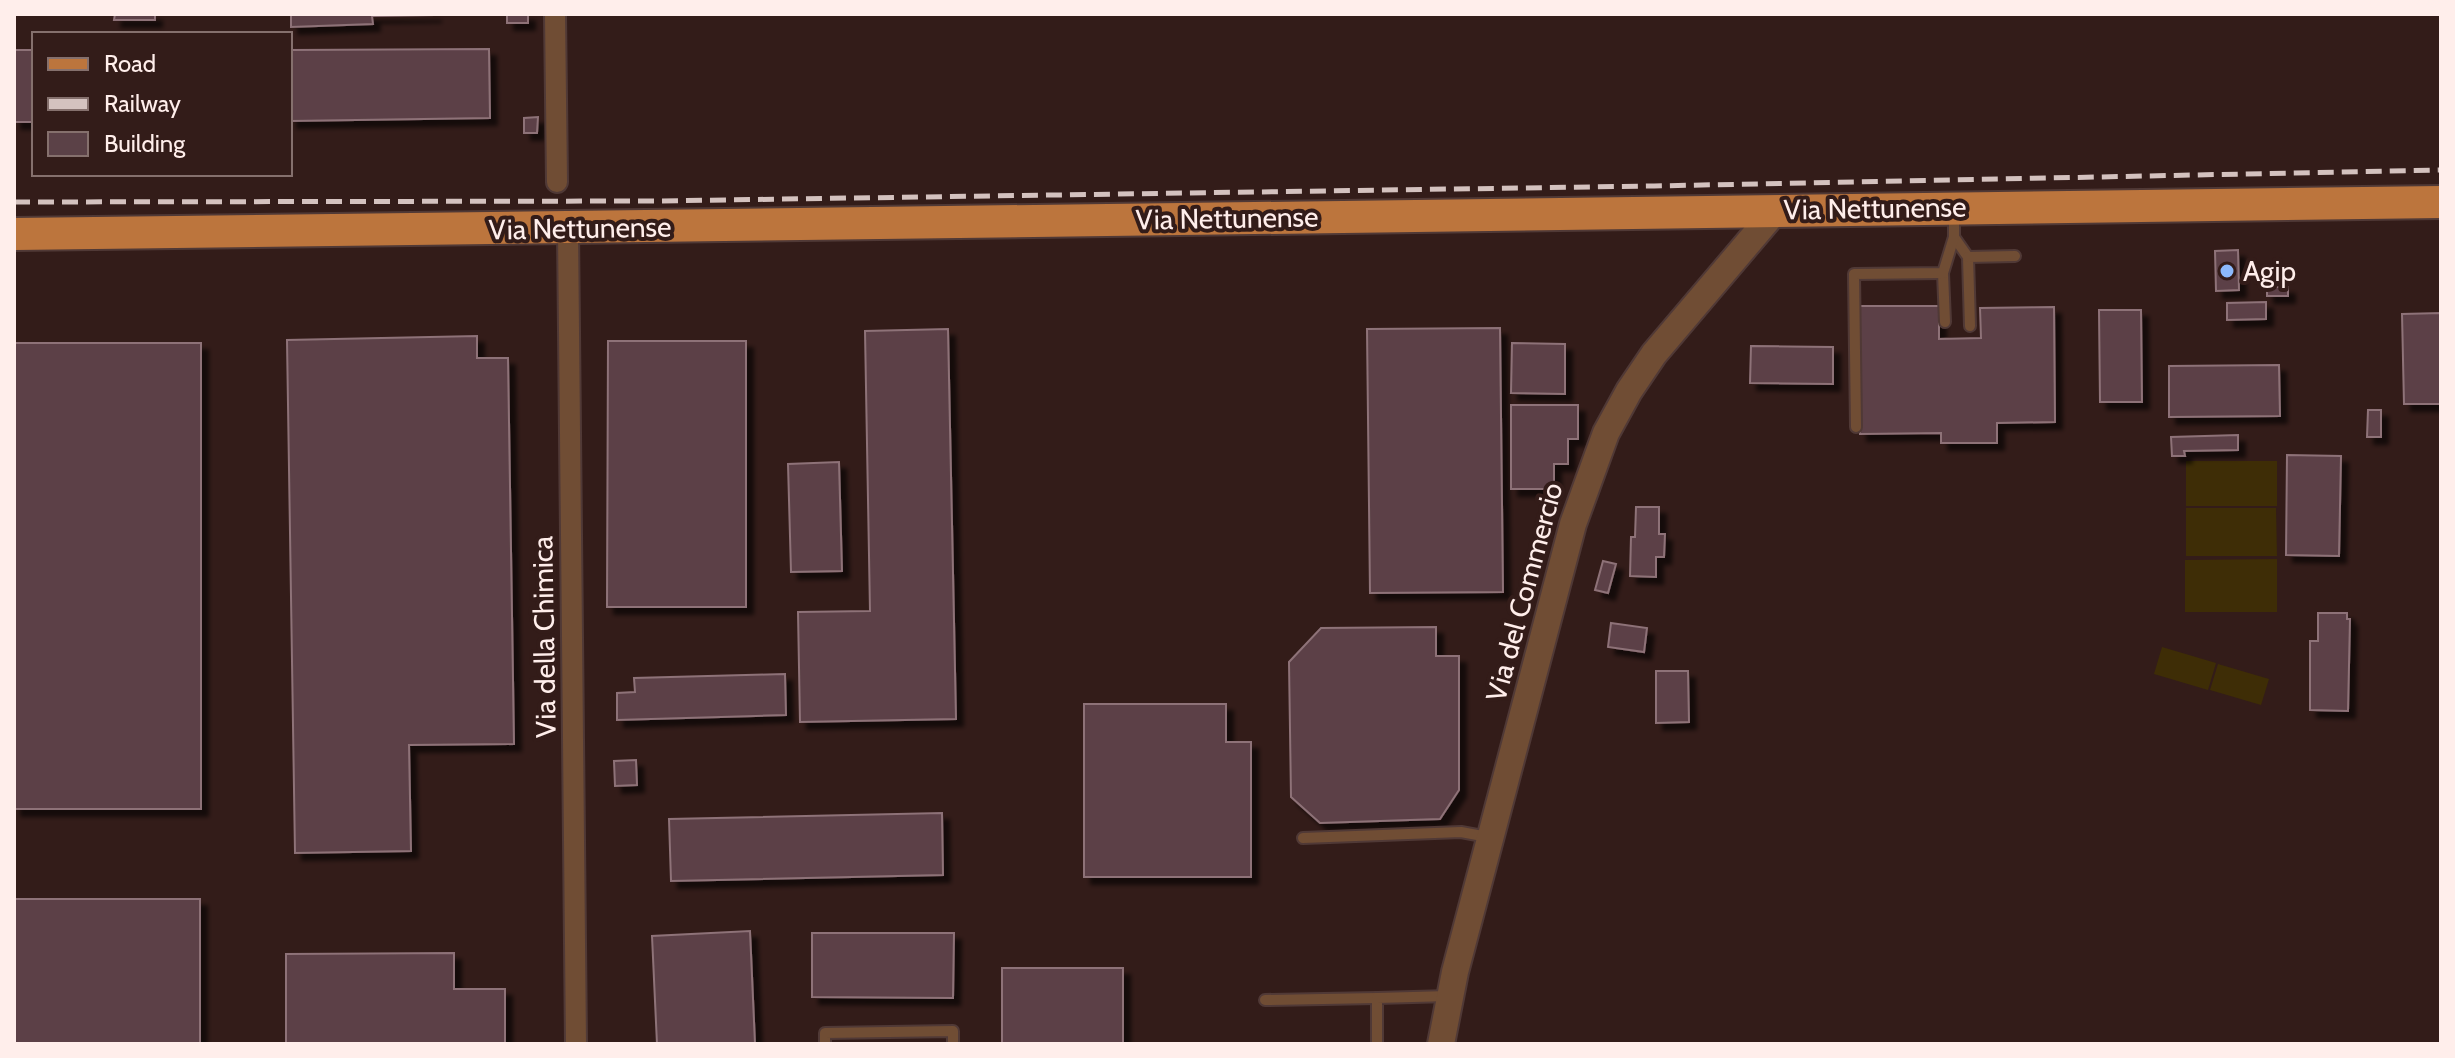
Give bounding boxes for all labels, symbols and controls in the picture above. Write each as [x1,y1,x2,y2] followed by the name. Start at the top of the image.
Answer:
[32,32,292,176] legend
[104,49,156,78] text: Road
[104,89,181,118] text: Railway
[104,129,186,158] text: Building
[1783,189,1967,227] street label: Via Nettunense
[1135,199,1319,237] street label: Via Nettunense
[488,209,672,247] street label: Via Nettunense
[2243,254,2296,288] place label: Agip
[2218,262,2236,280] marker: Agip
[1478,479,1570,705] street label: Via del Commercio
[525,535,563,738] street label: Via della Chimica

